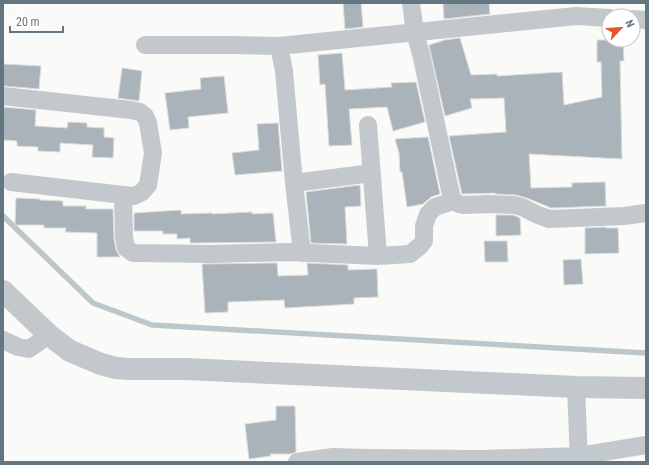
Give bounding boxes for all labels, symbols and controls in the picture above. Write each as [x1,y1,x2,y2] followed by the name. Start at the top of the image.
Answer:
[10,8,63,34] scale bar
[601,8,641,48] north arrow
[16,15,40,29] text: 20 m
[622,18,637,30] text: N

